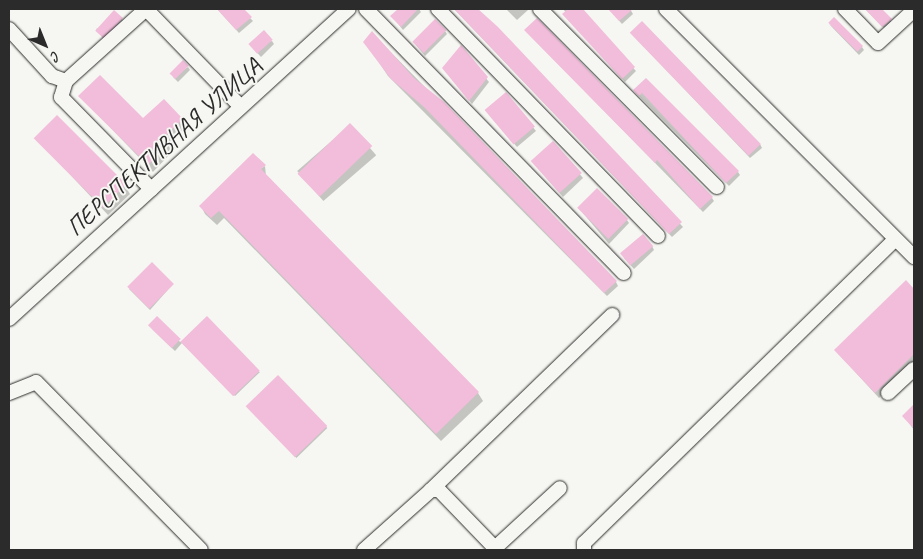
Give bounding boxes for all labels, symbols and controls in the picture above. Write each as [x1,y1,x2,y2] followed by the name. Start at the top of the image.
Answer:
[20,20,70,70] north arrow
[47,48,64,65] text: С
[61,52,267,242] street label: ПЕРСПЕКТИВНАЯ УЛИЦА

